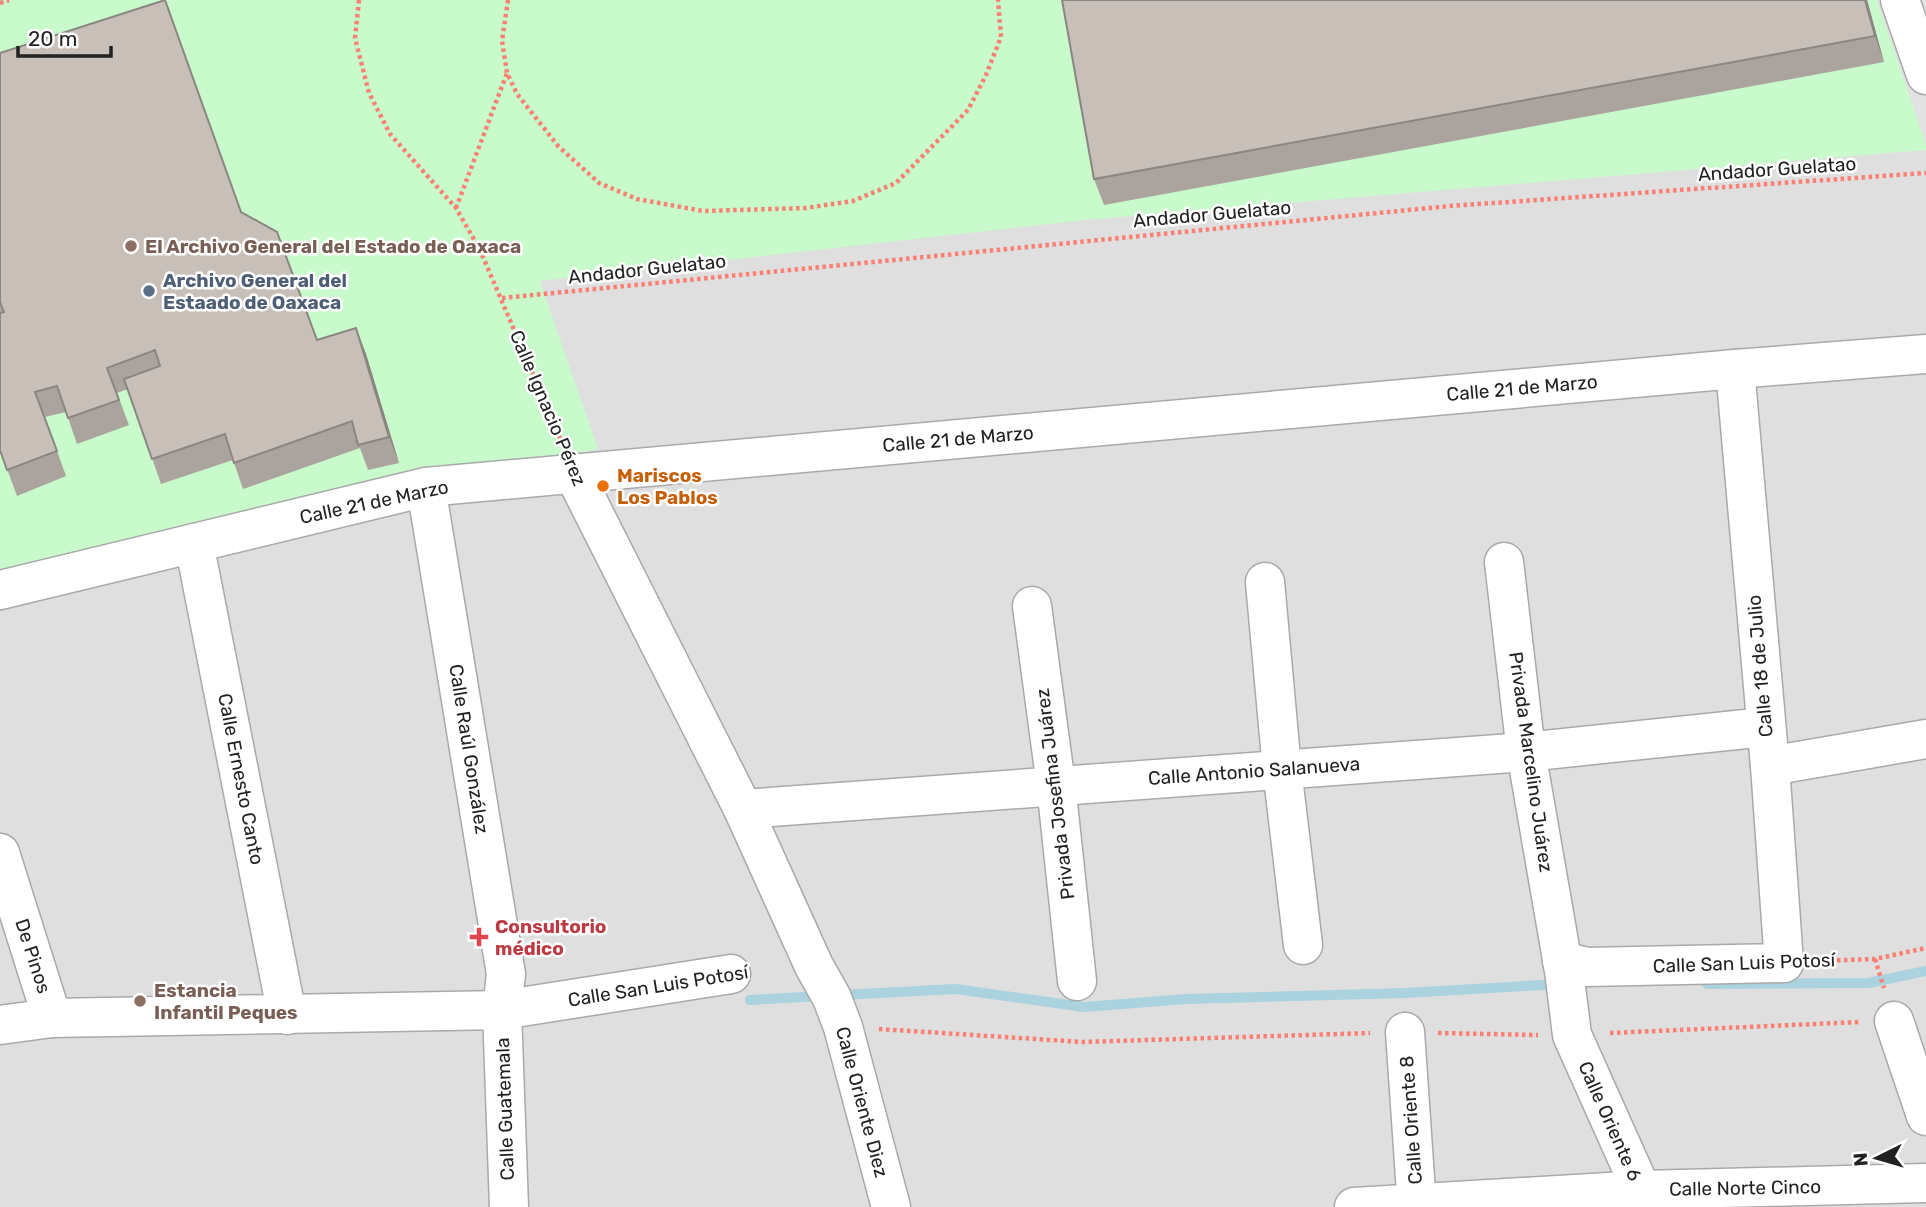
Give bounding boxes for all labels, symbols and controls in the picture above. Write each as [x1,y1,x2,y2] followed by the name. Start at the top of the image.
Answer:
[18,14,110,58] scale bar
[28,26,77,51] text: 20 m
[1697,152,1857,186] street label: Andador Guelatao
[1132,196,1292,232] street label: Andador Guelatao
[145,235,521,258] place label: El Archivo General del Estado de Oaxaca
[123,238,139,254] marker: El Archivo General del Estado de Oaxaca
[567,249,727,289] street label: Andador Guelatao
[163,269,347,314] place label: Archivo General del Estaado de Oaxaca
[141,283,157,299] marker: Archivo General del Estaado de Oaxaca
[505,327,591,489] street label: Calle Ignacio Pérez
[1446,370,1598,406] street label: Calle 21 de Marzo
[882,421,1034,457] street label: Calle 21 de Marzo
[617,464,718,509] place label: Mariscos Los Pablos
[298,475,450,529] street label: Calle 21 de Marzo
[595,478,611,494] marker: Mariscos Los Pablos
[1742,594,1778,738] street label: Calle 18 de Julio
[1504,650,1558,874] street label: Privada Marcelino Juárez
[444,662,494,836] street label: Calle Raúl González
[1031,687,1079,901] street label: Privada Josefina Juárez
[213,691,269,867] street label: Calle Ernesto Canto
[1147,752,1361,790] street label: Calle Antonio Salanueva
[495,915,606,960] place label: Consultorio médico
[10,916,56,996] street label: De Pinos
[469,927,489,947] marker: Consultorio médico
[1652,948,1837,978] street label: Calle San Luis Potosí
[566,960,751,1012] street label: Calle San Luis Potosí
[154,979,298,1024] place label: Estancia Infantil Peques
[132,993,148,1009] marker: Estancia Infantil Peques
[831,1024,893,1180] street label: Calle Oriente Diez
[491,1037,519,1181] street label: Calle Guatemala
[1395,1055,1427,1185] street label: Calle Oriente 8
[1573,1058,1647,1184] street label: Calle Oriente 6
[1842,1123,1912,1193] north arrow
[1849,1152,1873,1167] text: N
[1669,1175,1821,1201] street label: Calle Norte Cinco

